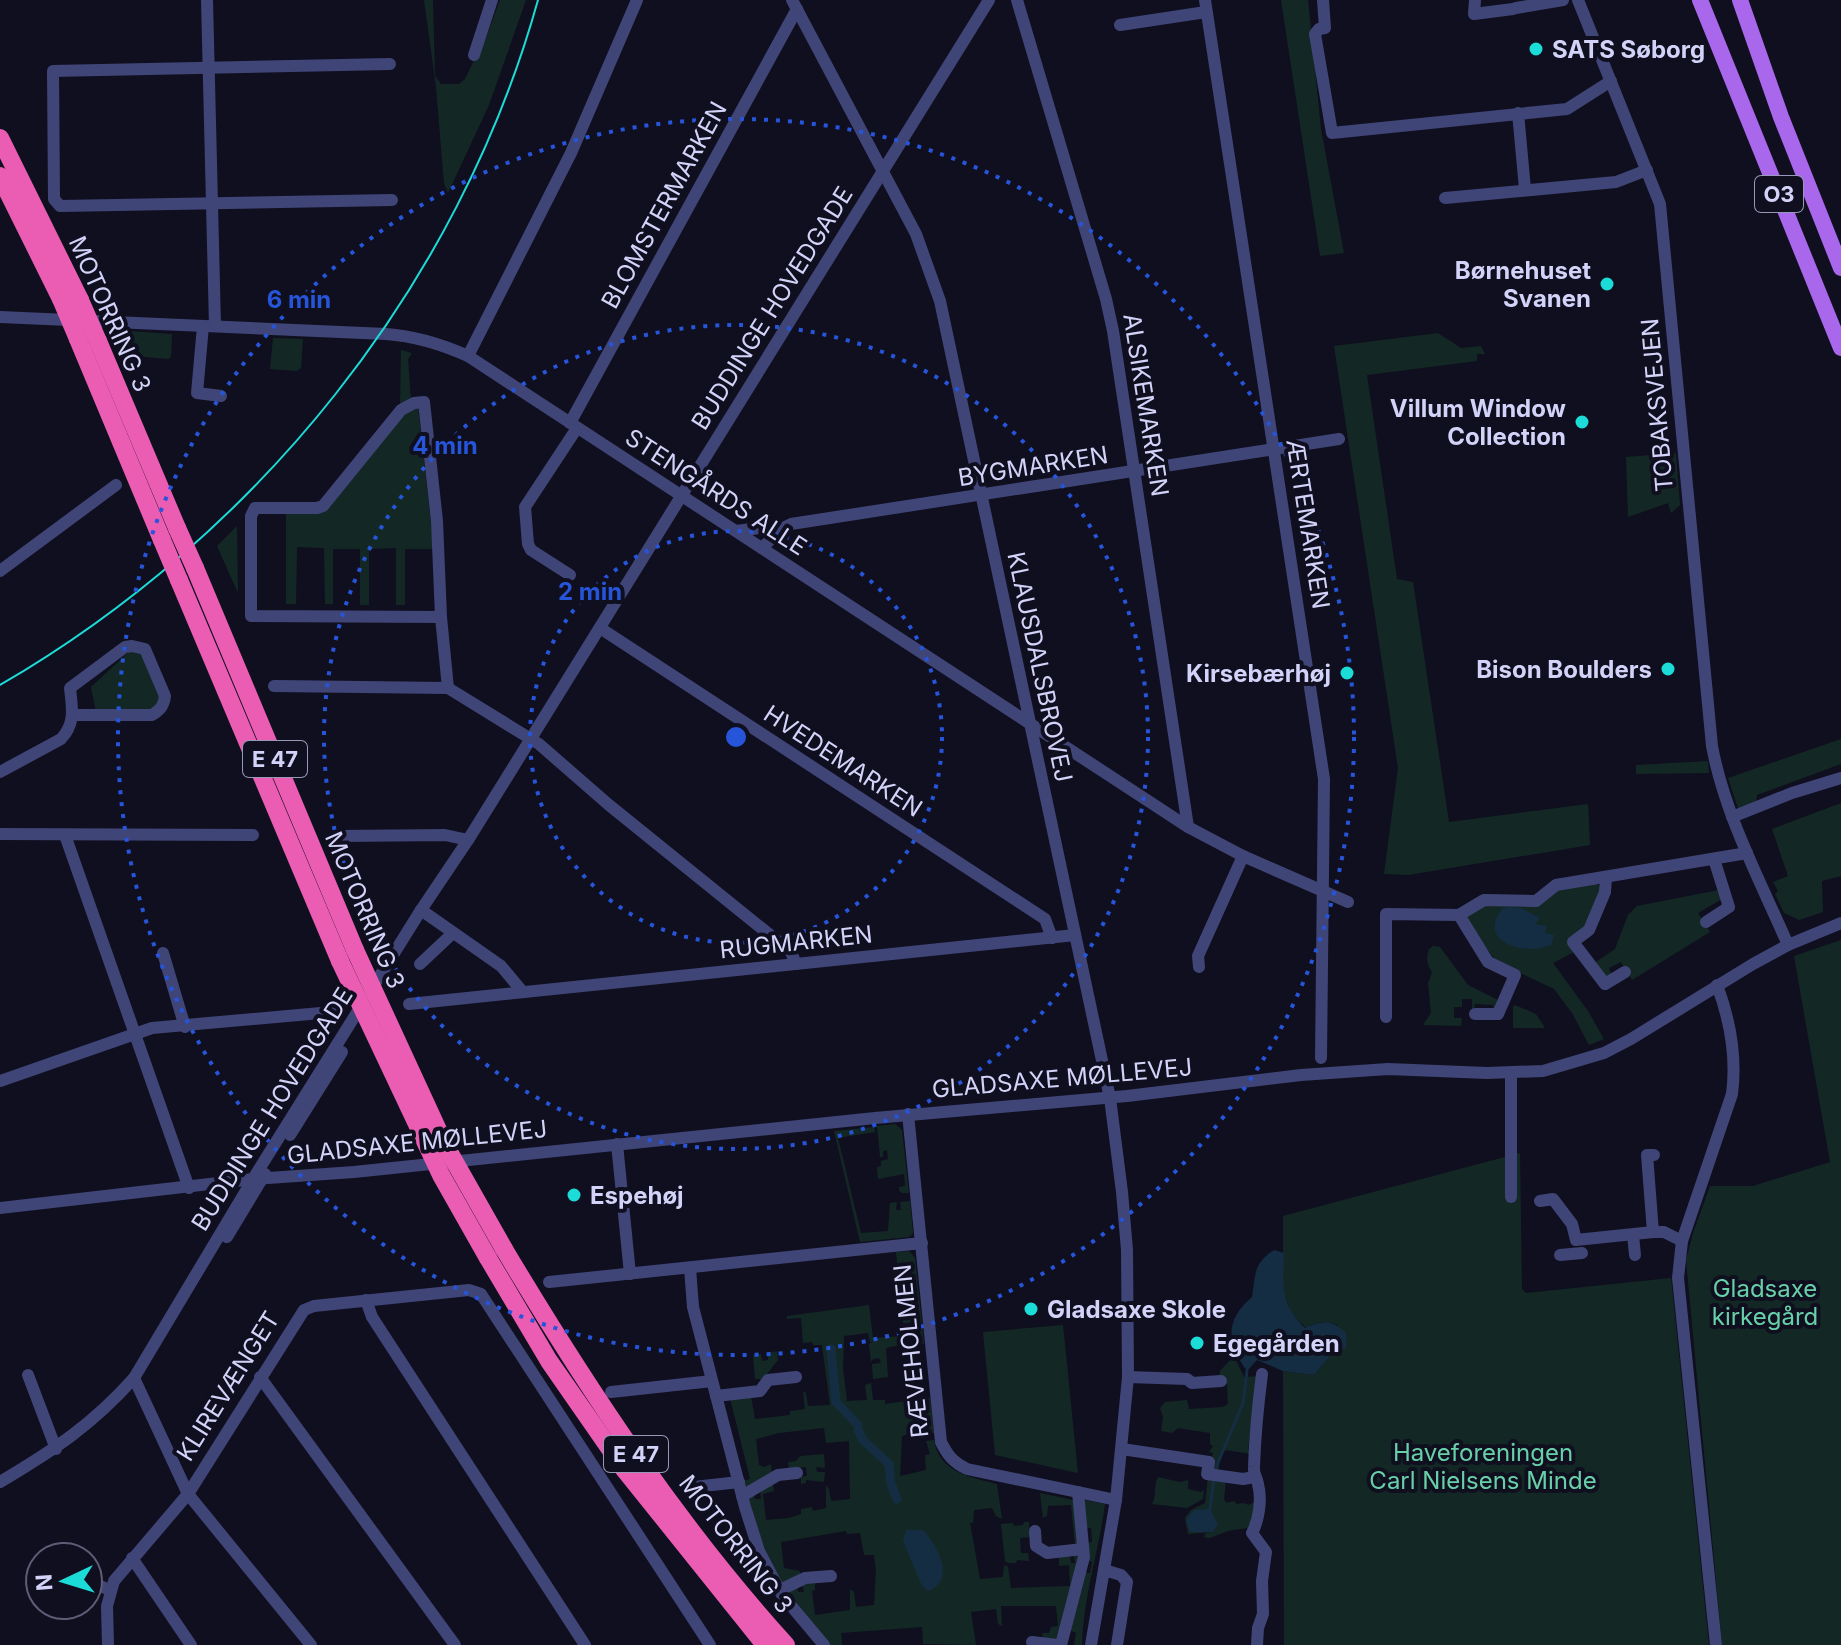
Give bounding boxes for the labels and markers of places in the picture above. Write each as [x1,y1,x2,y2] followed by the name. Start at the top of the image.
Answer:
[1552,35,1705,64] place label: SATS Søborg
[1527,40,1545,58] marker: SATS Søborg
[1455,256,1591,313] place label: Børnehuset Svanen
[1598,275,1616,293] marker: Børnehuset Svanen
[1390,394,1567,451] place label: Villum Window Collection
[1573,413,1591,431] marker: Villum Window Collection
[1476,655,1652,684] place label: Bison Boulders
[1186,659,1331,688] place label: Kirsebærhøj
[1659,660,1677,678] marker: Bison Boulders
[1338,664,1356,682] marker: Kirsebærhøj
[722,723,750,751] centre of rings
[590,1181,684,1210] place label: Espehøj
[565,1186,583,1204] marker: Espehøj
[1047,1295,1226,1324] place label: Gladsaxe Skole
[1022,1300,1040,1318] marker: Gladsaxe Skole
[1213,1329,1340,1358] place label: Egegården
[1188,1334,1206,1352] marker: Egegården

